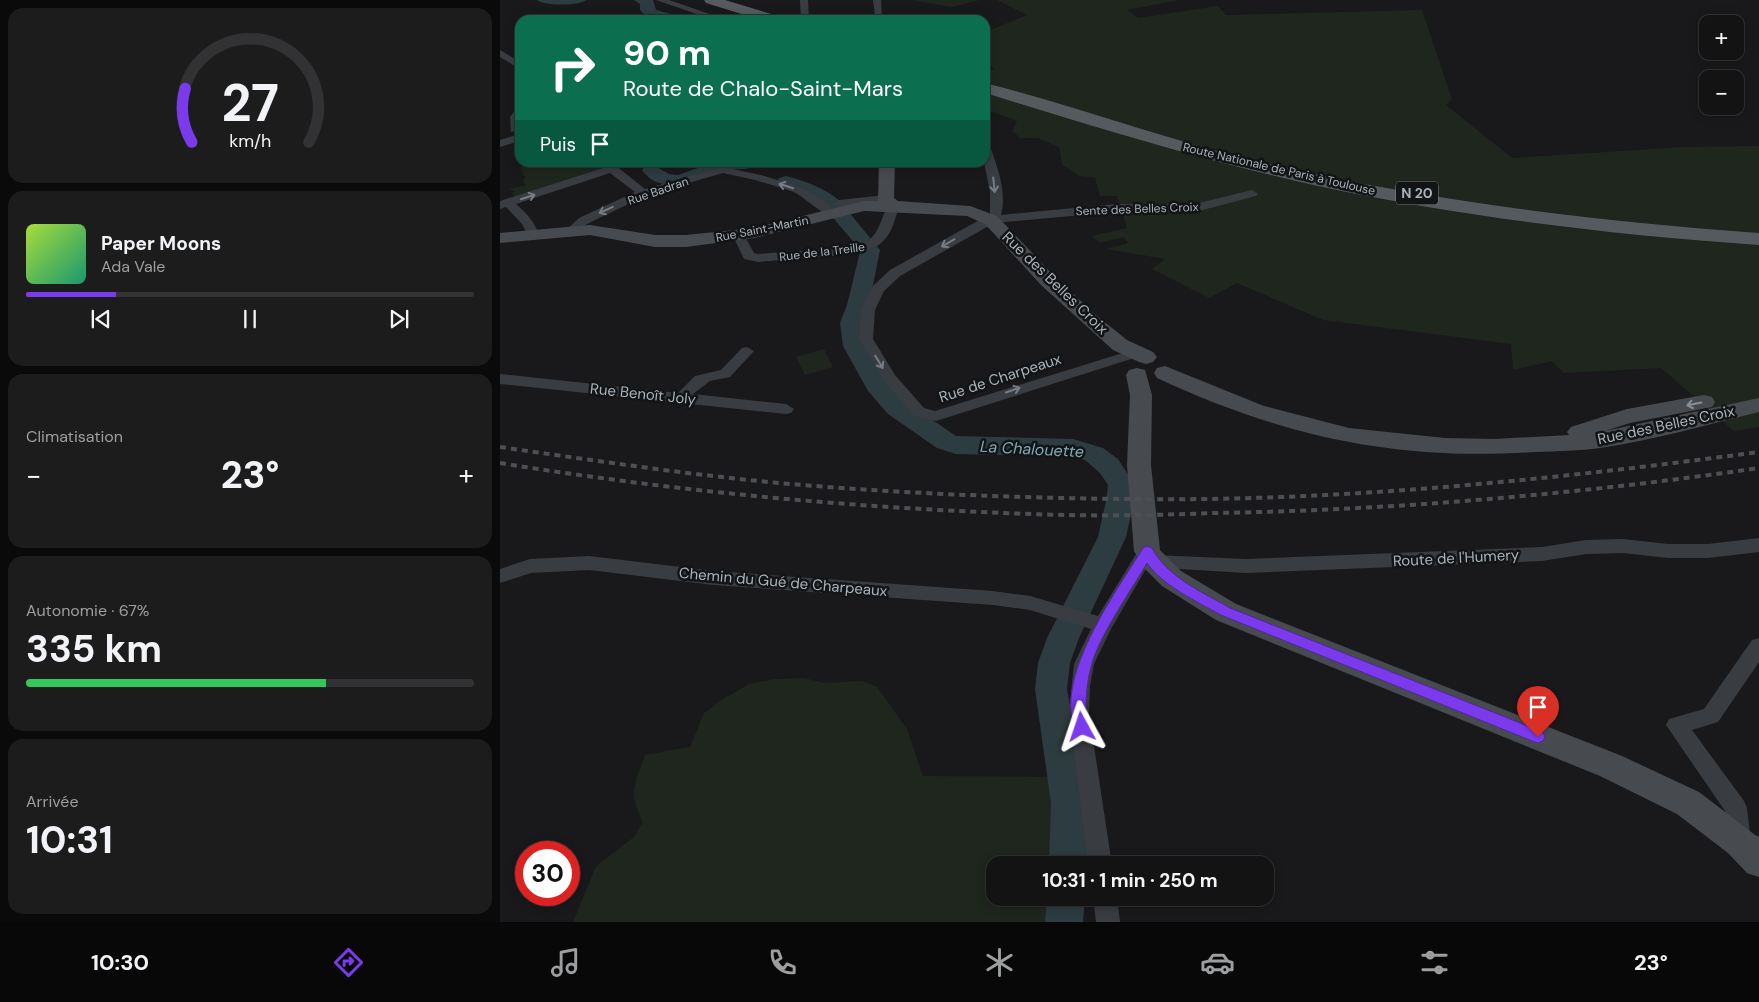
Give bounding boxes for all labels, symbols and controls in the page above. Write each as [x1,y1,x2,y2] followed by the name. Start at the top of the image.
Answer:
[1699,15,1744,115] map controls
[1699,15,1744,60] button: +
[623,30,711,76] text: 90 m
[540,35,605,100] icon: right
[221,69,279,137] text: 27
[1699,70,1744,115] button: −
[623,74,903,103] text: Route de Chalo-Saint-Mars
[229,129,271,153] text: km/h
[586,130,614,158] icon: arrive
[540,132,576,157] text: Puis
[1181,139,1377,199] street label: Route Nationale de Paris à Toulouse
[626,173,691,209] street label: Rue Badran
[989,177,999,193] one-way arrow
[779,180,795,190] one-way arrow
[1396,182,1438,204] road number: N 20
[519,191,535,201] one-way arrow
[1075,199,1199,219] street label: Sente des Belles Croix
[599,206,614,216] one-way arrow
[714,212,810,246] street label: Rue Saint-Martin
[998,227,1113,339] street label: Rue des Belles Croix
[101,231,221,256] text: Paper Moons
[778,239,866,265] street label: Rue de la Treille
[941,239,955,249] one-way arrow
[101,256,165,277] text: Ada Vale
[87,305,115,333] icon: previous
[236,305,264,333] icon: pause
[385,305,413,333] icon: next
[936,349,1064,407] street label: Rue de Charpeaux
[875,354,885,368] one-way arrow
[589,378,698,410] street label: Rue Benoît Joly
[1004,385,1020,394] one-way arrow
[1686,400,1702,410] one-way arrow
[1596,401,1737,449] street label: Rue des Belles Croix
[26,426,123,447] text: Climatisation
[980,436,1084,462] water label: La Chalouette
[221,450,279,500] text: 23°
[26,457,41,494] text: −
[459,457,474,494] text: +
[1392,545,1520,571] street label: Route de l'Humery
[678,563,889,601] street label: Chemin du Gué de Charpeaux
[26,600,149,621] text: Autonomie · 67%
[26,624,162,674] text: 335 km
[1517,686,1559,737] pin
[1524,693,1552,721] icon: arrive
[1055,700,1107,752] position arrow
[26,791,79,812] text: Arrivée
[26,815,113,865] text: 10:31
[515,841,580,906] speed limit sign: 30
[1042,868,1218,893] text: 10:31 · 1 min · 250 m
[331,945,366,980] icon: directions
[548,945,583,980] icon: music
[765,945,800,980] icon: phone
[982,945,1017,980] icon: climate
[1200,945,1235,980] icon: car
[1417,945,1452,980] icon: filters
[91,948,149,977] text: 10:30
[1634,948,1668,977] text: 23°

